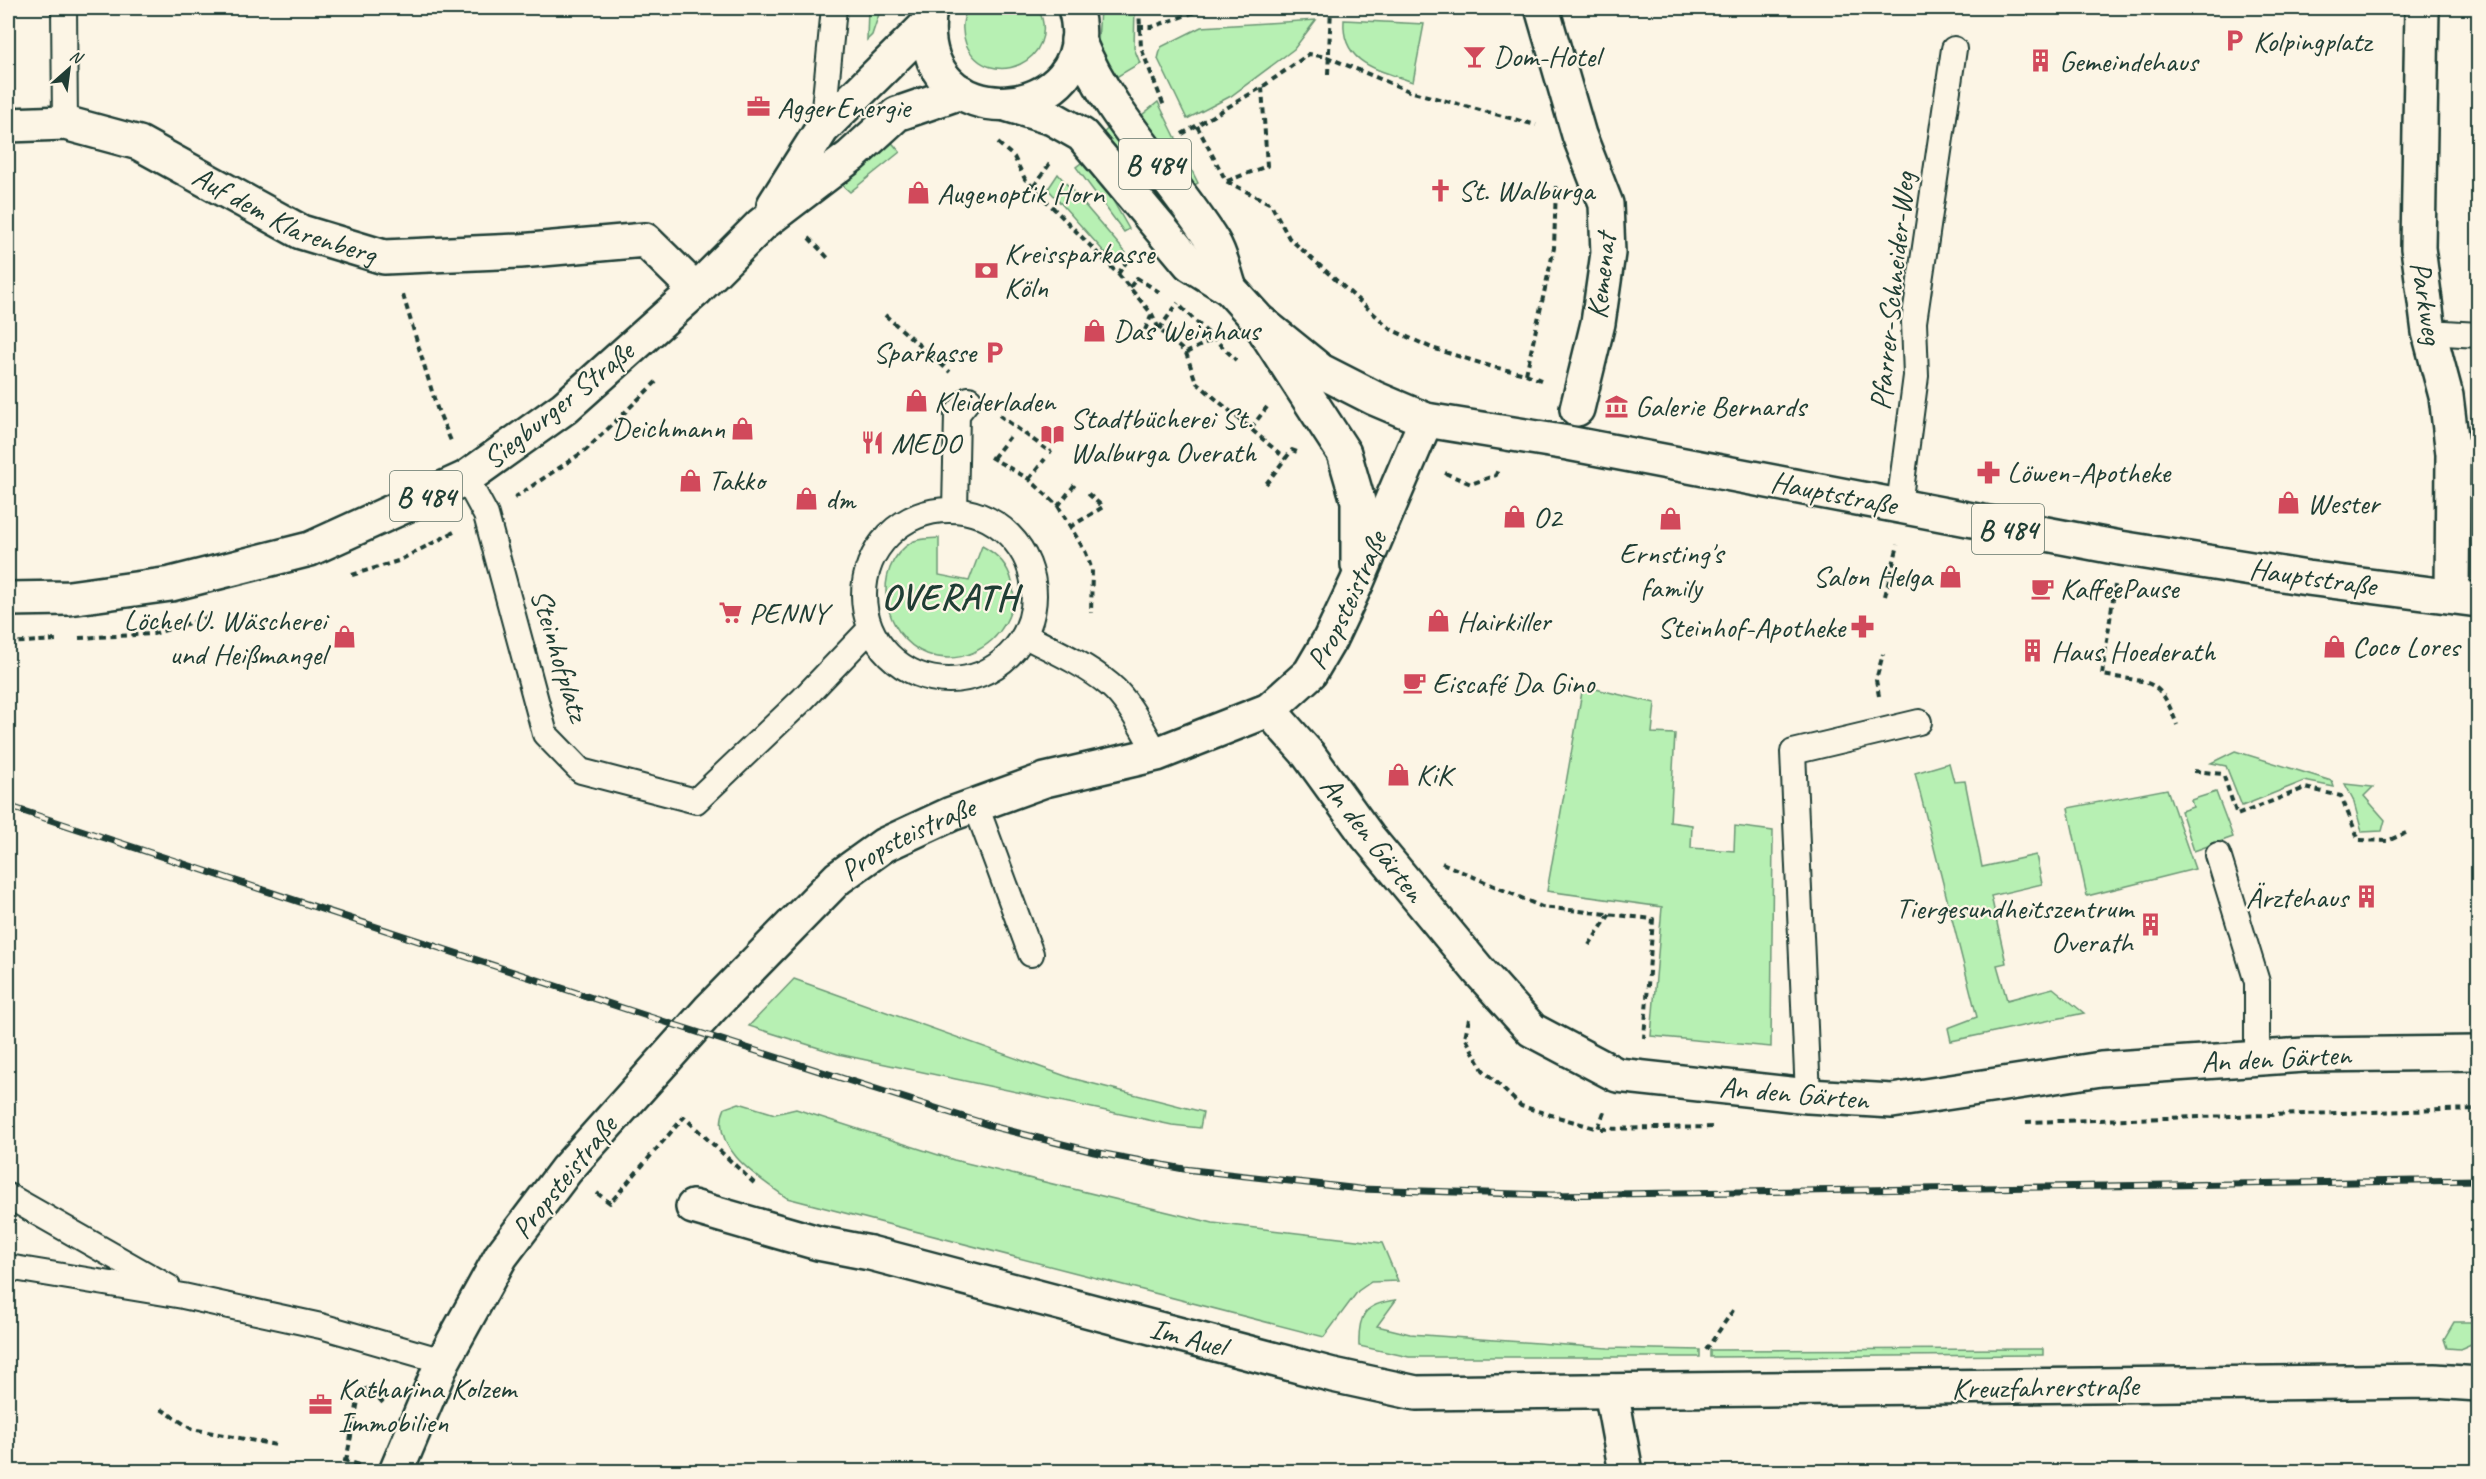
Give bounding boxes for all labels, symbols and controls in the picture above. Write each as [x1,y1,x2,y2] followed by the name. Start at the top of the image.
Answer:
[2253,22,2374,60] place label: Kolpingplatz
[2222,28,2248,54] parking icon: Kolpingplatz
[1493,37,1605,75] place label: Dom-Hotel
[39,39,99,99] north arrow
[2059,42,2201,80] place label: Gemeindehaus
[1462,43,1488,69] bar icon: Dom-Hotel
[67,45,87,69] text: N
[2028,48,2054,74] building icon: Gemeindehaus
[777,88,912,126] place label: AggerEnergie
[746,94,772,120] office icon: AggerEnergie
[1119,139,1191,189] road number: B 484
[186,157,383,273] street label: Auf dem Klarenberg
[1861,169,1924,412] street label: Pfarrer-Schneider-Weg
[1458,171,1597,209] place label: St. Walburga
[937,174,1106,212] place label: Augenoptik Horn
[1427,177,1453,203] church icon: St. Walburga
[906,180,932,206] shop icon: Augenoptik Horn
[1578,227,1625,321] street label: Kemenat
[1004,234,1157,306] place label: Kreissparkasse Köln
[973,257,999,283] bank icon: Kreissparkasse Köln
[2402,259,2453,349] street label: Parkweg
[1113,311,1262,349] place label: Das Weinhaus
[1082,317,1108,343] shop icon: Das Weinhaus
[475,331,643,478] street label: Siegburger Straße
[873,333,978,371] place label: Sparkasse
[981,339,1007,365] parking icon: Sparkasse
[934,382,1057,420] place label: Kleiderladen
[1635,387,1808,425] place label: Galerie Bernards
[903,388,929,414] shop icon: Kleiderladen
[1604,393,1630,419] museum icon: Galerie Bernards
[1070,399,1257,471] place label: Stadtbücherei St. Walburga Overath
[612,409,725,447] place label: Deichmann
[730,415,756,441] shop icon: Deichmann
[1039,422,1065,448] library icon: Stadtbücherei St. Walburga Overath
[891,424,964,462] place label: MEDO
[860,430,886,456] restaurant icon: MEDO
[2007,453,2172,491] place label: Löwen-Apotheke
[1976,459,2002,485] pharmacy icon: Löwen-Apotheke
[708,461,768,499] place label: Takko
[1768,462,1902,524] street label: Hauptstraße
[677,467,703,493] shop icon: Takko
[390,471,462,521] road number: B 484
[825,480,857,518] place label: dm
[2307,484,2382,522] place label: Wester
[794,486,820,512] shop icon: dm
[2276,490,2302,516] shop icon: Wester
[1533,498,1564,536] place label: O2
[1502,504,1528,530] shop icon: O2
[1972,504,2044,554] road number: B 484
[1658,506,1684,532] shop icon: Ernsting's family
[1298,524,1396,676] street label: Propsteistraße
[1619,534,1726,606] place label: Ernsting's family
[2247,549,2381,605] street label: Hauptstraße
[1813,557,1934,595] place label: Salon Helga
[1937,563,1963,589] shop icon: Salon Helga
[2060,569,2181,607] place label: KaffeePause
[882,574,1023,620] district label: OVERATH
[2029,575,2055,601] cafe icon: KaffeePause
[522,585,599,728] street label: Steinhofplatz
[749,594,833,632] place label: PENNY
[718,600,744,626] supermarket icon: PENNY
[124,601,331,673] place label: Löchel U. Wäscherei und Heißmangel
[1457,602,1553,640] place label: Hairkiller
[1426,608,1452,634] shop icon: Hairkiller
[1657,608,1847,646] place label: Steinhof-Apotheke
[1850,614,1876,640] pharmacy icon: Steinhof-Apotheke
[331,624,357,650] shop icon: Löchel U. Wäscherei und Heißmangel
[2352,627,2462,665] place label: Coco Lores
[2051,632,2216,670] place label: Haus Hoederath
[2321,633,2347,659] shop icon: Coco Lores
[2020,638,2046,664] building icon: Haus Hoederath
[1432,664,1596,702] place label: Eiscafé Da Gino
[1401,670,1427,696] cafe icon: Eiscafé Da Gino
[1416,755,1457,793] place label: KiK
[1385,761,1411,787] shop icon: KiK
[1312,768,1435,911] street label: An den Gärten
[832,787,982,890] street label: Propsteistraße
[2246,878,2351,916] place label: Ärztehaus
[2353,884,2379,910] building icon: Ärztehaus
[1896,889,2135,961] place label: Tiergesundheitszentrum Overath
[2138,912,2164,938] building icon: Tiergesundheitszentrum Overath
[2200,1035,2353,1081] street label: An den Gärten
[1718,1068,1872,1119] street label: An den Gärten
[503,1106,627,1246] street label: Propsteistraße
[1146,1309,1235,1367] street label: Im Auel
[1951,1366,2141,1408] street label: Kreuzfahrerstraße
[338,1369,518,1441] place label: Katharina Kolzem Immobilien
[307,1392,333,1418] office icon: Katharina Kolzem Immobilien

